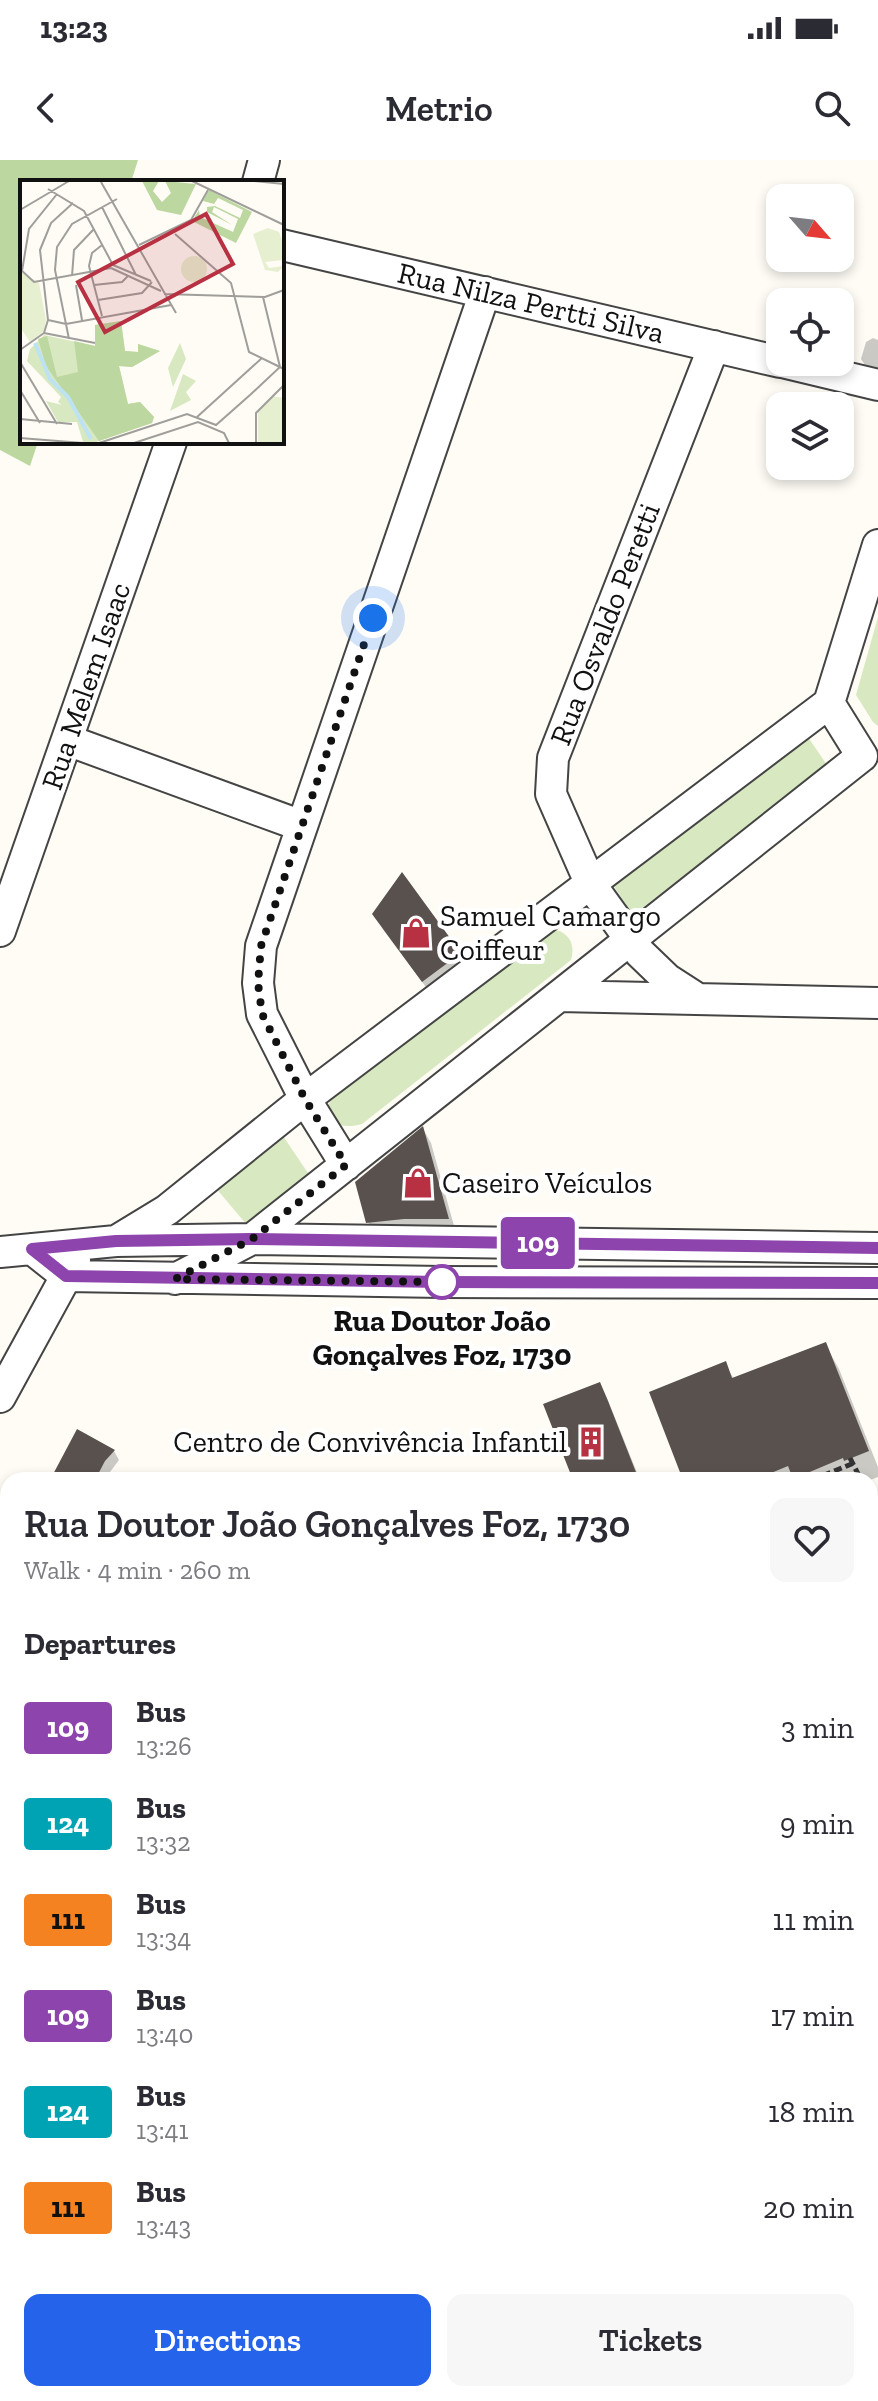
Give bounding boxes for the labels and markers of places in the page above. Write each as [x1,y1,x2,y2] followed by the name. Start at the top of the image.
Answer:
[440,898,661,968] place label: Samuel Camargo Coiffeur
[399,916,433,950] shop icon: Samuel Camargo Coiffeur
[442,1165,652,1201] place label: Caseiro Veículos
[401,1166,435,1200] shop icon: Caseiro Veículos
[425,1265,459,1299] marker: Rua Doutor João Gonçalves Foz, 1730
[312,1303,572,1373] place label: Rua Doutor João Gonçalves Foz, 1730
[173,1424,567,1460] place label: Centro de Convivência Infantil
[574,1425,608,1459] building icon: Centro de Convivência Infantil

